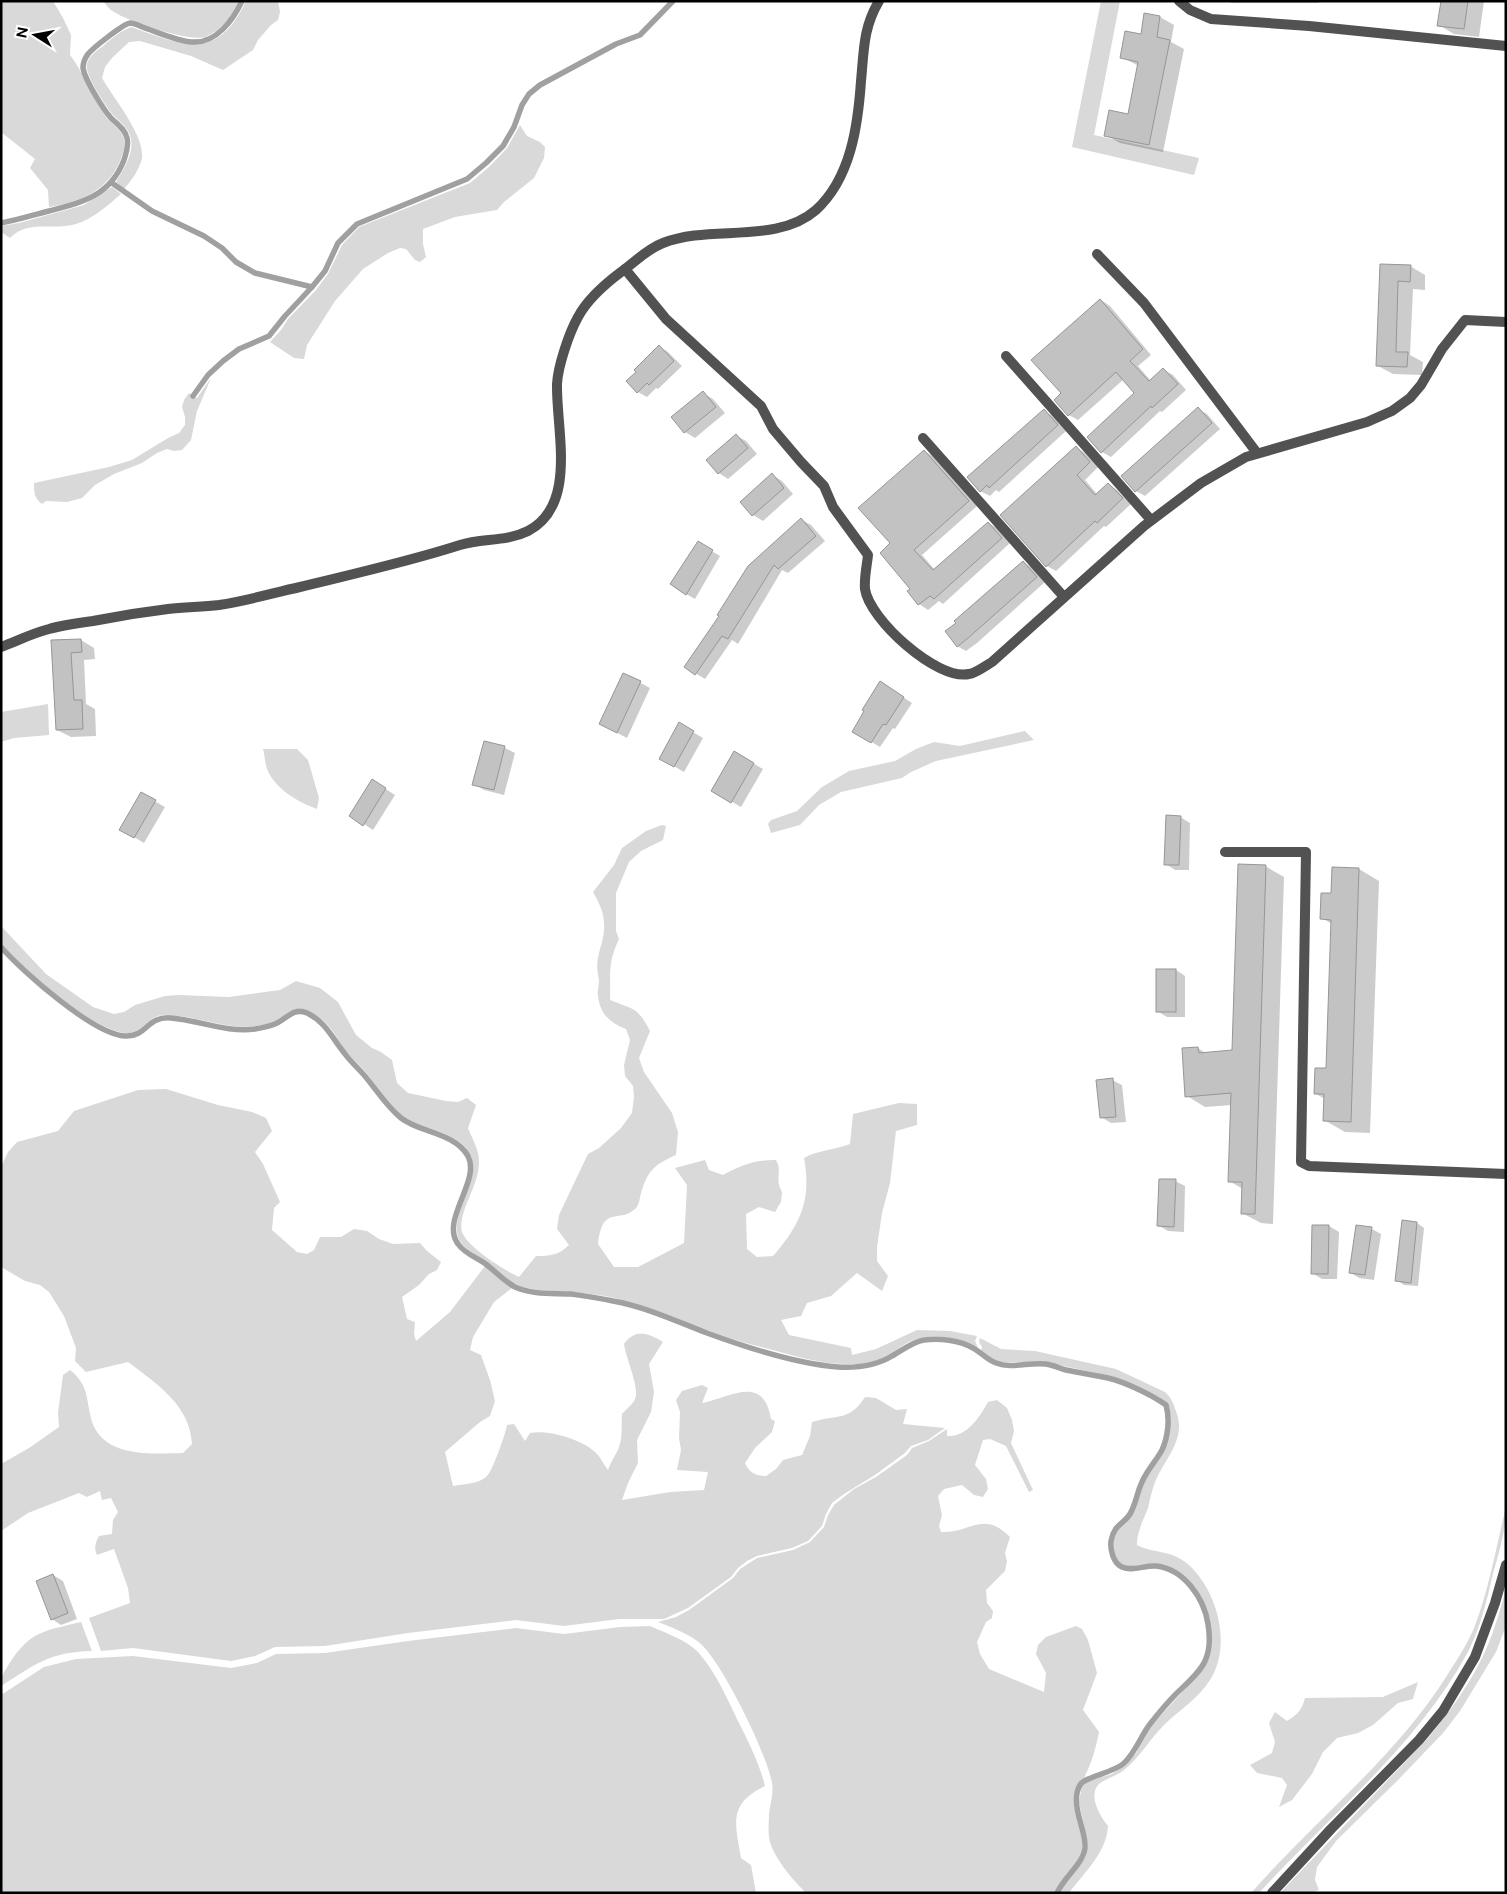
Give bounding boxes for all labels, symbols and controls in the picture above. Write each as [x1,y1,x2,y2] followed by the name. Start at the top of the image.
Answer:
[10,10,60,60] north arrow
[13,26,31,39] text: N

